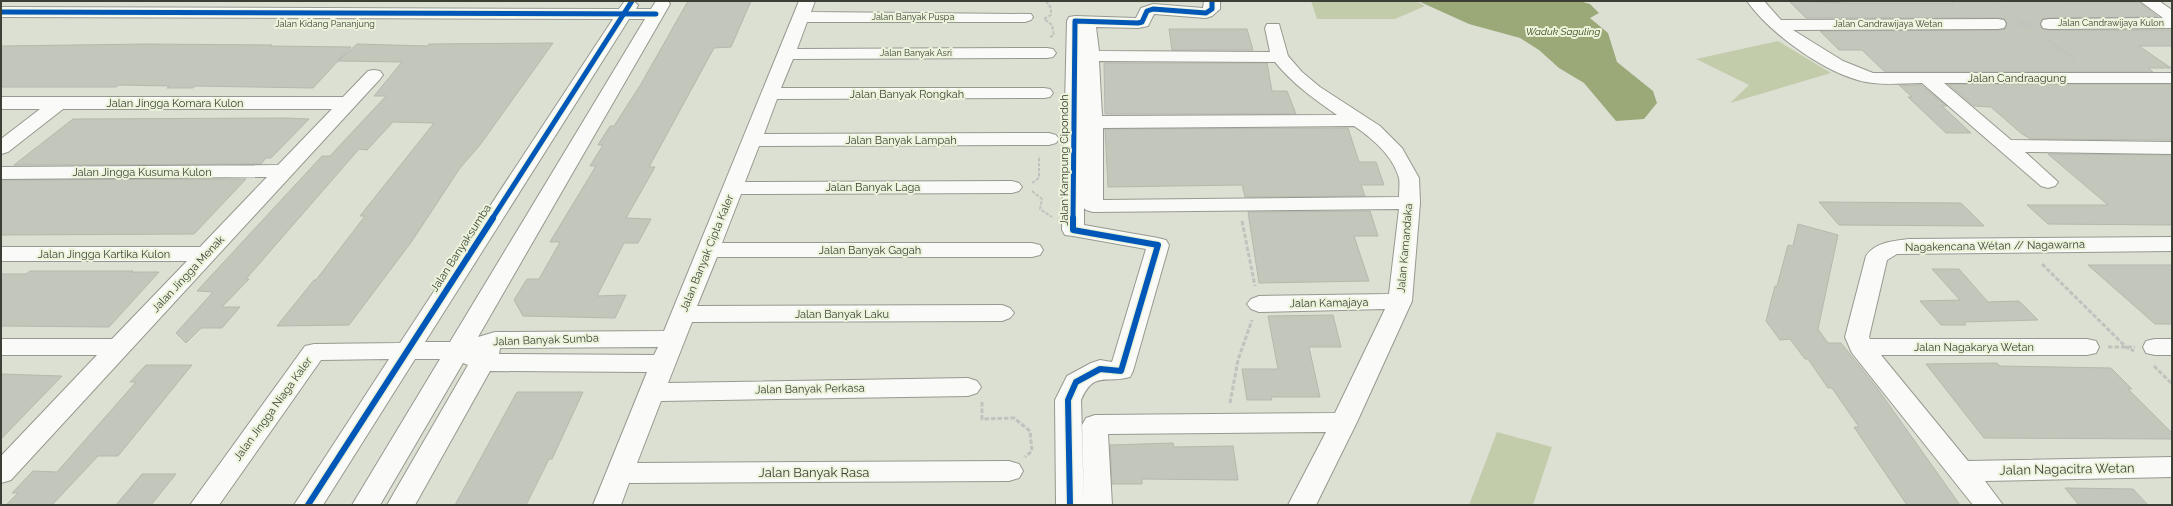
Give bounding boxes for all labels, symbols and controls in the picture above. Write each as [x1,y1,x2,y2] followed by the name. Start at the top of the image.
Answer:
[872,12,954,22] street label: Jalan Banyak Puspa
[2058,18,2164,28] street label: Jalan Candrawijaya Kulon
[275,19,375,29] street label: Jalan Kidang Pananjung
[1834,19,1942,29] street label: Jalan Candrawijaya Wetan
[1526,26,1600,37] water label: Waduk Saguling
[880,48,952,58] street label: Jalan Banyak Asri
[1968,72,2066,85] street label: Jalan Candraagung
[850,88,964,101] street label: Jalan Banyak Rongkah
[1058,94,1071,226] street label: Jalan Kampung Cipondoh
[107,97,243,110] street label: Jalan Jingga Komara Kulon
[845,134,957,147] street label: Jalan Banyak Lampah
[72,166,212,179] street label: Jalan Jingga Kusuma Kulon
[826,181,920,194] street label: Jalan Banyak Laga
[678,193,736,313] street label: Jalan Banyak Cipta Kaler
[428,202,494,294] street label: Jalan Banyaksumba
[1395,203,1415,293] street label: Jalan Kamandaka
[149,233,227,315] street label: Jalan Jingga Menak
[1905,238,2085,254] street label: Nagakencana Wétan // Nagawarna
[819,244,921,257] street label: Jalan Banyak Gagah
[38,248,170,261] street label: Jalan Jingga Kartika Kulon
[1290,296,1368,310] street label: Jalan Kamajaya
[795,308,889,321] street label: Jalan Banyak Laku
[493,332,599,348] street label: Jalan Banyak Sumba
[1914,341,2034,354] street label: Jalan Nagakarya Wetan
[231,355,315,463] street label: Jalan Jingga Niaga Kaler
[755,382,865,396] street label: Jalan Banyak Perkasa
[1999,460,2135,478] street label: Jalan Nagacitra Wetan
[759,465,869,480] street label: Jalan Banyak Rasa

